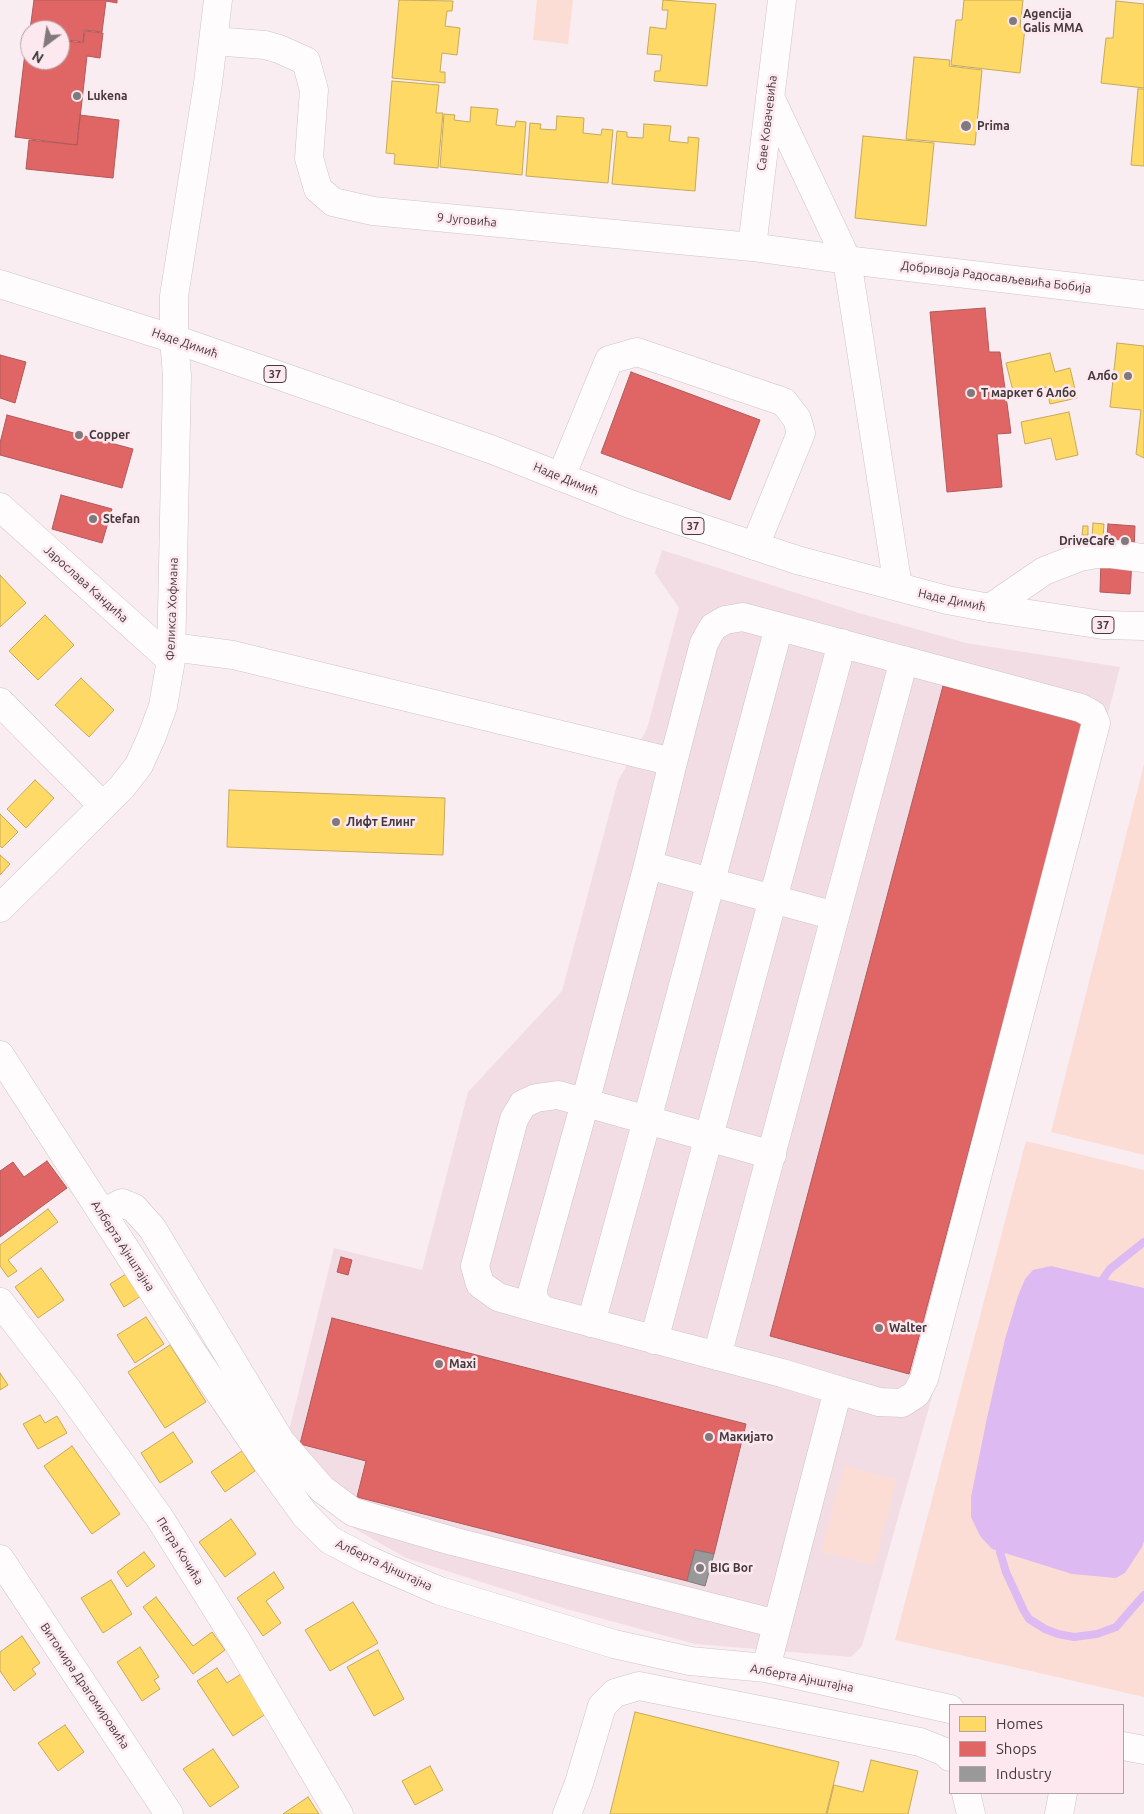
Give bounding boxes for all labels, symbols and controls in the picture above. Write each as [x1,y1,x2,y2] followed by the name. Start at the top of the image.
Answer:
[1023,7,1083,35] place label: Agencija Galis MMA
[1007,15,1019,27] marker: Agencija Galis MMA
[20,20,70,70] north arrow
[29,47,46,67] text: N
[754,74,780,172] street label: Саве Ковачевића
[87,89,127,103] place label: Lukena
[71,90,83,102] marker: Lukena
[959,119,973,133] marker: Prima
[977,119,1010,133] place label: Prima
[437,210,497,230] street label: 9 Југовића
[900,258,1092,296] street label: Добривоја Радосављевића Бобија
[150,325,220,361] street label: Наде Димић
[264,366,286,382] road number: 37
[1088,369,1118,383] place label: Албо
[1122,370,1134,382] marker: Албо
[981,386,1076,400] place label: Т маркет 6 Албо
[965,387,977,399] marker: Т маркет 6 Албо
[89,428,130,442] place label: Copper
[73,429,85,441] marker: Copper
[531,459,601,499] street label: Наде Димић
[103,512,140,526] place label: Stefan
[87,513,99,525] marker: Stefan
[682,518,704,534] road number: 37
[1059,534,1115,548] place label: DriveCafe
[1119,535,1131,547] marker: DriveCafe
[41,542,131,626] street label: Јарослава Кандића
[163,557,181,661] street label: Феликса Хофмана
[917,586,987,614] street label: Наде Димић
[1092,616,1114,634] road number: 37
[346,815,415,829] place label: Лифт Елинг
[330,816,342,828] marker: Лифт Елинг
[88,1198,158,1294] street label: Алберта Ајнштајна
[889,1321,927,1335] place label: Walter
[873,1322,885,1334] marker: Walter
[449,1357,476,1371] place label: Maxi
[433,1358,445,1370] marker: Maxi
[719,1430,773,1444] place label: Макијато
[703,1431,715,1443] marker: Макијато
[154,1515,206,1587] street label: Петра Кочића
[333,1536,435,1594] street label: Алберта Ајнштајна
[710,1561,753,1575] place label: BIG Bor
[694,1562,706,1574] marker: BIG Bor
[37,1620,133,1752] street label: Витомира Драгомировића
[749,1661,855,1695] street label: Алберта Ајнштајна
[949,1704,1124,1794] legend
[996,1715,1043,1732] text: Homes
[996,1740,1037,1757] text: Shops
[996,1765,1051,1782] text: Industry

